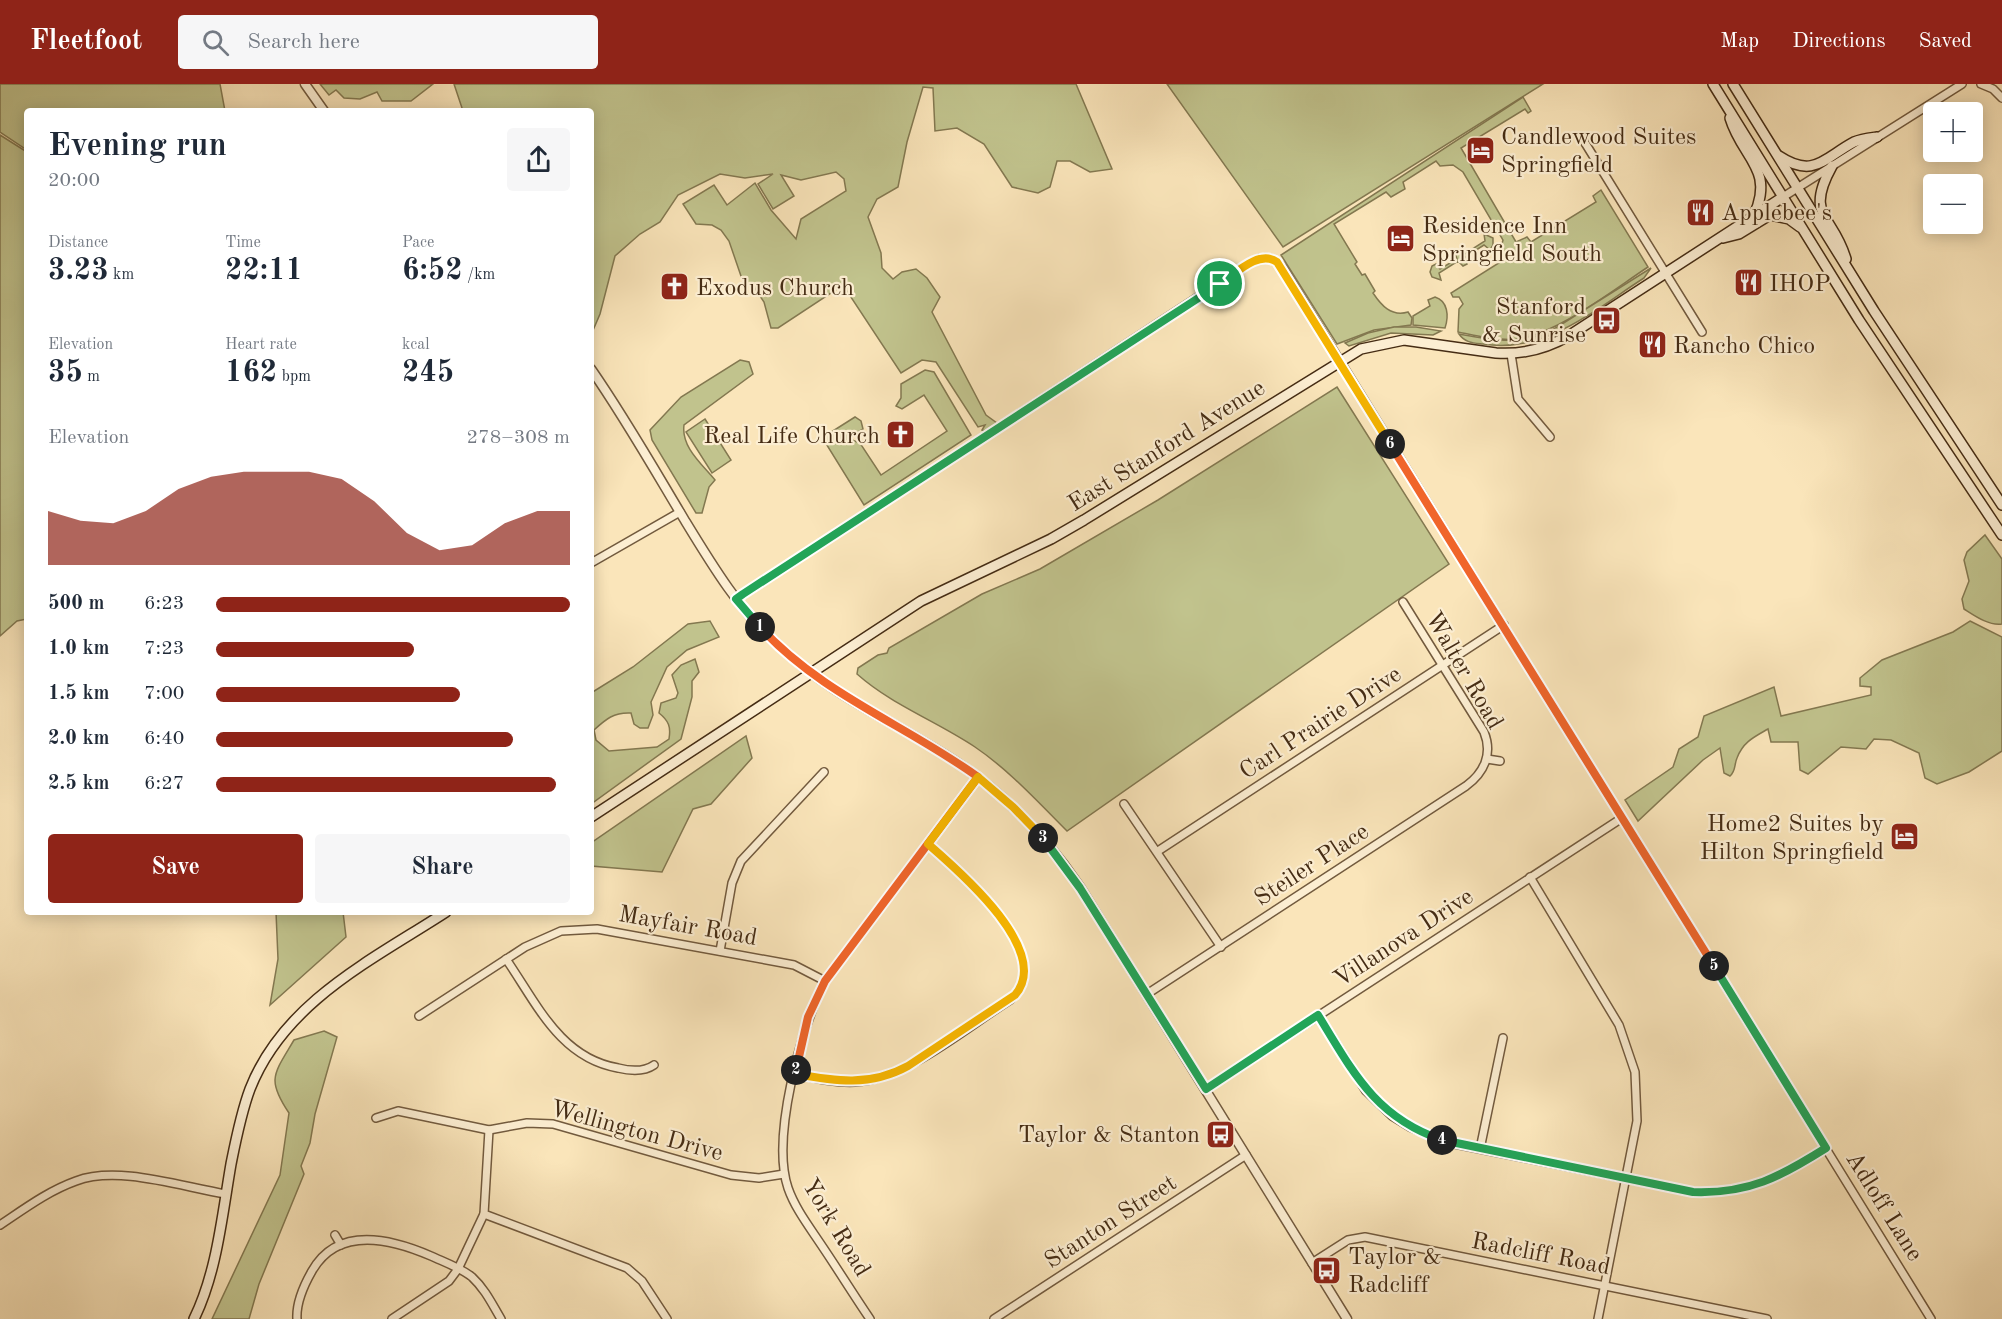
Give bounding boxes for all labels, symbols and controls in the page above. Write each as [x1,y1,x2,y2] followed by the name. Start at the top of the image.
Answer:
[178,15,598,69] search box
[199,26,232,59] icon: search
[30,28,142,56] text: Fleetfoot
[247,31,360,53] text: Search here
[1720,31,1759,52] text: Map
[1792,31,1886,52] text: Directions
[1919,31,1972,52] text: Saved
[1923,102,1983,234] map controls
[1923,102,1983,162] button: +
[1501,126,1697,178] place label: Candlewood Suites Springfield
[507,128,570,191] button: share
[48,130,227,163] text: Evening run
[1464,134,1496,166] hotel icon: Candlewood Suites Springfield
[48,171,100,191] text: 20:00
[1923,174,1983,234] button: −
[1684,196,1716,228] restaurant icon: Applebee's
[1721,202,1832,226] place label: Applebee's
[1422,215,1602,267] place label: Residence Inn Springfield South
[1385,223,1417,255] hotel icon: Residence Inn Springfield South
[48,235,108,251] text: Distance
[225,235,261,251] text: Time
[402,235,434,251] text: Pace
[48,256,109,286] text: 3.23
[225,256,303,286] text: 22:11
[402,256,463,286] text: 6:52
[1194,258,1245,309] pin
[109,267,134,283] text: km
[463,267,495,283] text: /km
[1203,267,1236,300] icon: arrive
[1732,267,1764,299] restaurant icon: IHOP
[659,271,691,303] church icon: Exodus Church
[1769,273,1831,297] place label: IHOP
[696,277,854,301] place label: Exodus Church
[1482,296,1586,348] place label: Stanford & Sunrise
[1591,304,1623,336] bus stop icon: Stanford & Sunrise
[1636,329,1668,361] restaurant icon: Rancho Chico
[1673,335,1815,359] place label: Rancho Chico
[48,337,113,353] text: Elevation
[225,337,297,353] text: Heart rate
[402,337,430,353] text: kcal
[48,358,83,388] text: 35
[225,358,277,388] text: 162
[402,358,454,388] text: 245
[83,369,100,385] text: m
[277,369,311,385] text: bpm
[1064,376,1270,517] street label: East Stanford Avenue
[885,419,917,451] church icon: Real Life Church
[703,425,880,449] place label: Real Life Church
[48,428,129,448] text: Elevation
[467,428,570,448] text: 278–308 m
[1375,429,1405,459] pin: 6
[1385,436,1395,452] text: 6
[48,594,104,614] text: 500 m
[144,594,184,614] text: 6:23
[1420,608,1507,734] street label: Walter Road
[745,612,775,642] pin: 1
[755,619,765,635] text: 1
[48,639,110,659] text: 1.0 km
[144,639,184,659] text: 7:23
[1236,663,1406,785] street label: Carl Prairie Drive
[48,684,110,704] text: 1.5 km
[144,684,184,704] text: 7:00
[48,729,110,749] text: 2.0 km
[144,729,184,749] text: 6:40
[48,774,110,794] text: 2.5 km
[144,774,184,794] text: 6:27
[1700,813,1884,865] place label: Home2 Suites by Hilton Springfield
[1251,820,1374,911] street label: Steiler Place
[1889,821,1921,853] hotel icon: Home2 Suites by Hilton Springfield
[1028,823,1058,853] pin: 3
[1038,830,1048,846] text: 3
[48,834,303,903] button: Save
[315,834,570,903] button: Share
[1330,885,1478,993] street label: Villanova Drive
[616,903,759,951] street label: Mayfair Road
[1699,951,1729,981] pin: 5
[1709,958,1719,974] text: 5
[781,1055,811,1085] pin: 2
[791,1062,801,1078] text: 2
[548,1097,725,1166] street label: Wellington Drive
[1205,1118,1237,1150] bus stop icon: Taylor & Stanton
[1018,1124,1200,1148] place label: Taylor & Stanton
[1427,1125,1457,1155] pin: 4
[1437,1132,1447,1148] text: 4
[1840,1148,1926,1266] street label: Adloff Lane
[1041,1171,1181,1274] street label: Stanton Street
[797,1175,874,1281] street label: York Road
[1469,1230,1612,1280] street label: Radcliff Road
[1348,1246,1442,1298] place label: Taylor & Radcliff
[1311,1254,1343,1286] bus stop icon: Taylor & Radcliff

